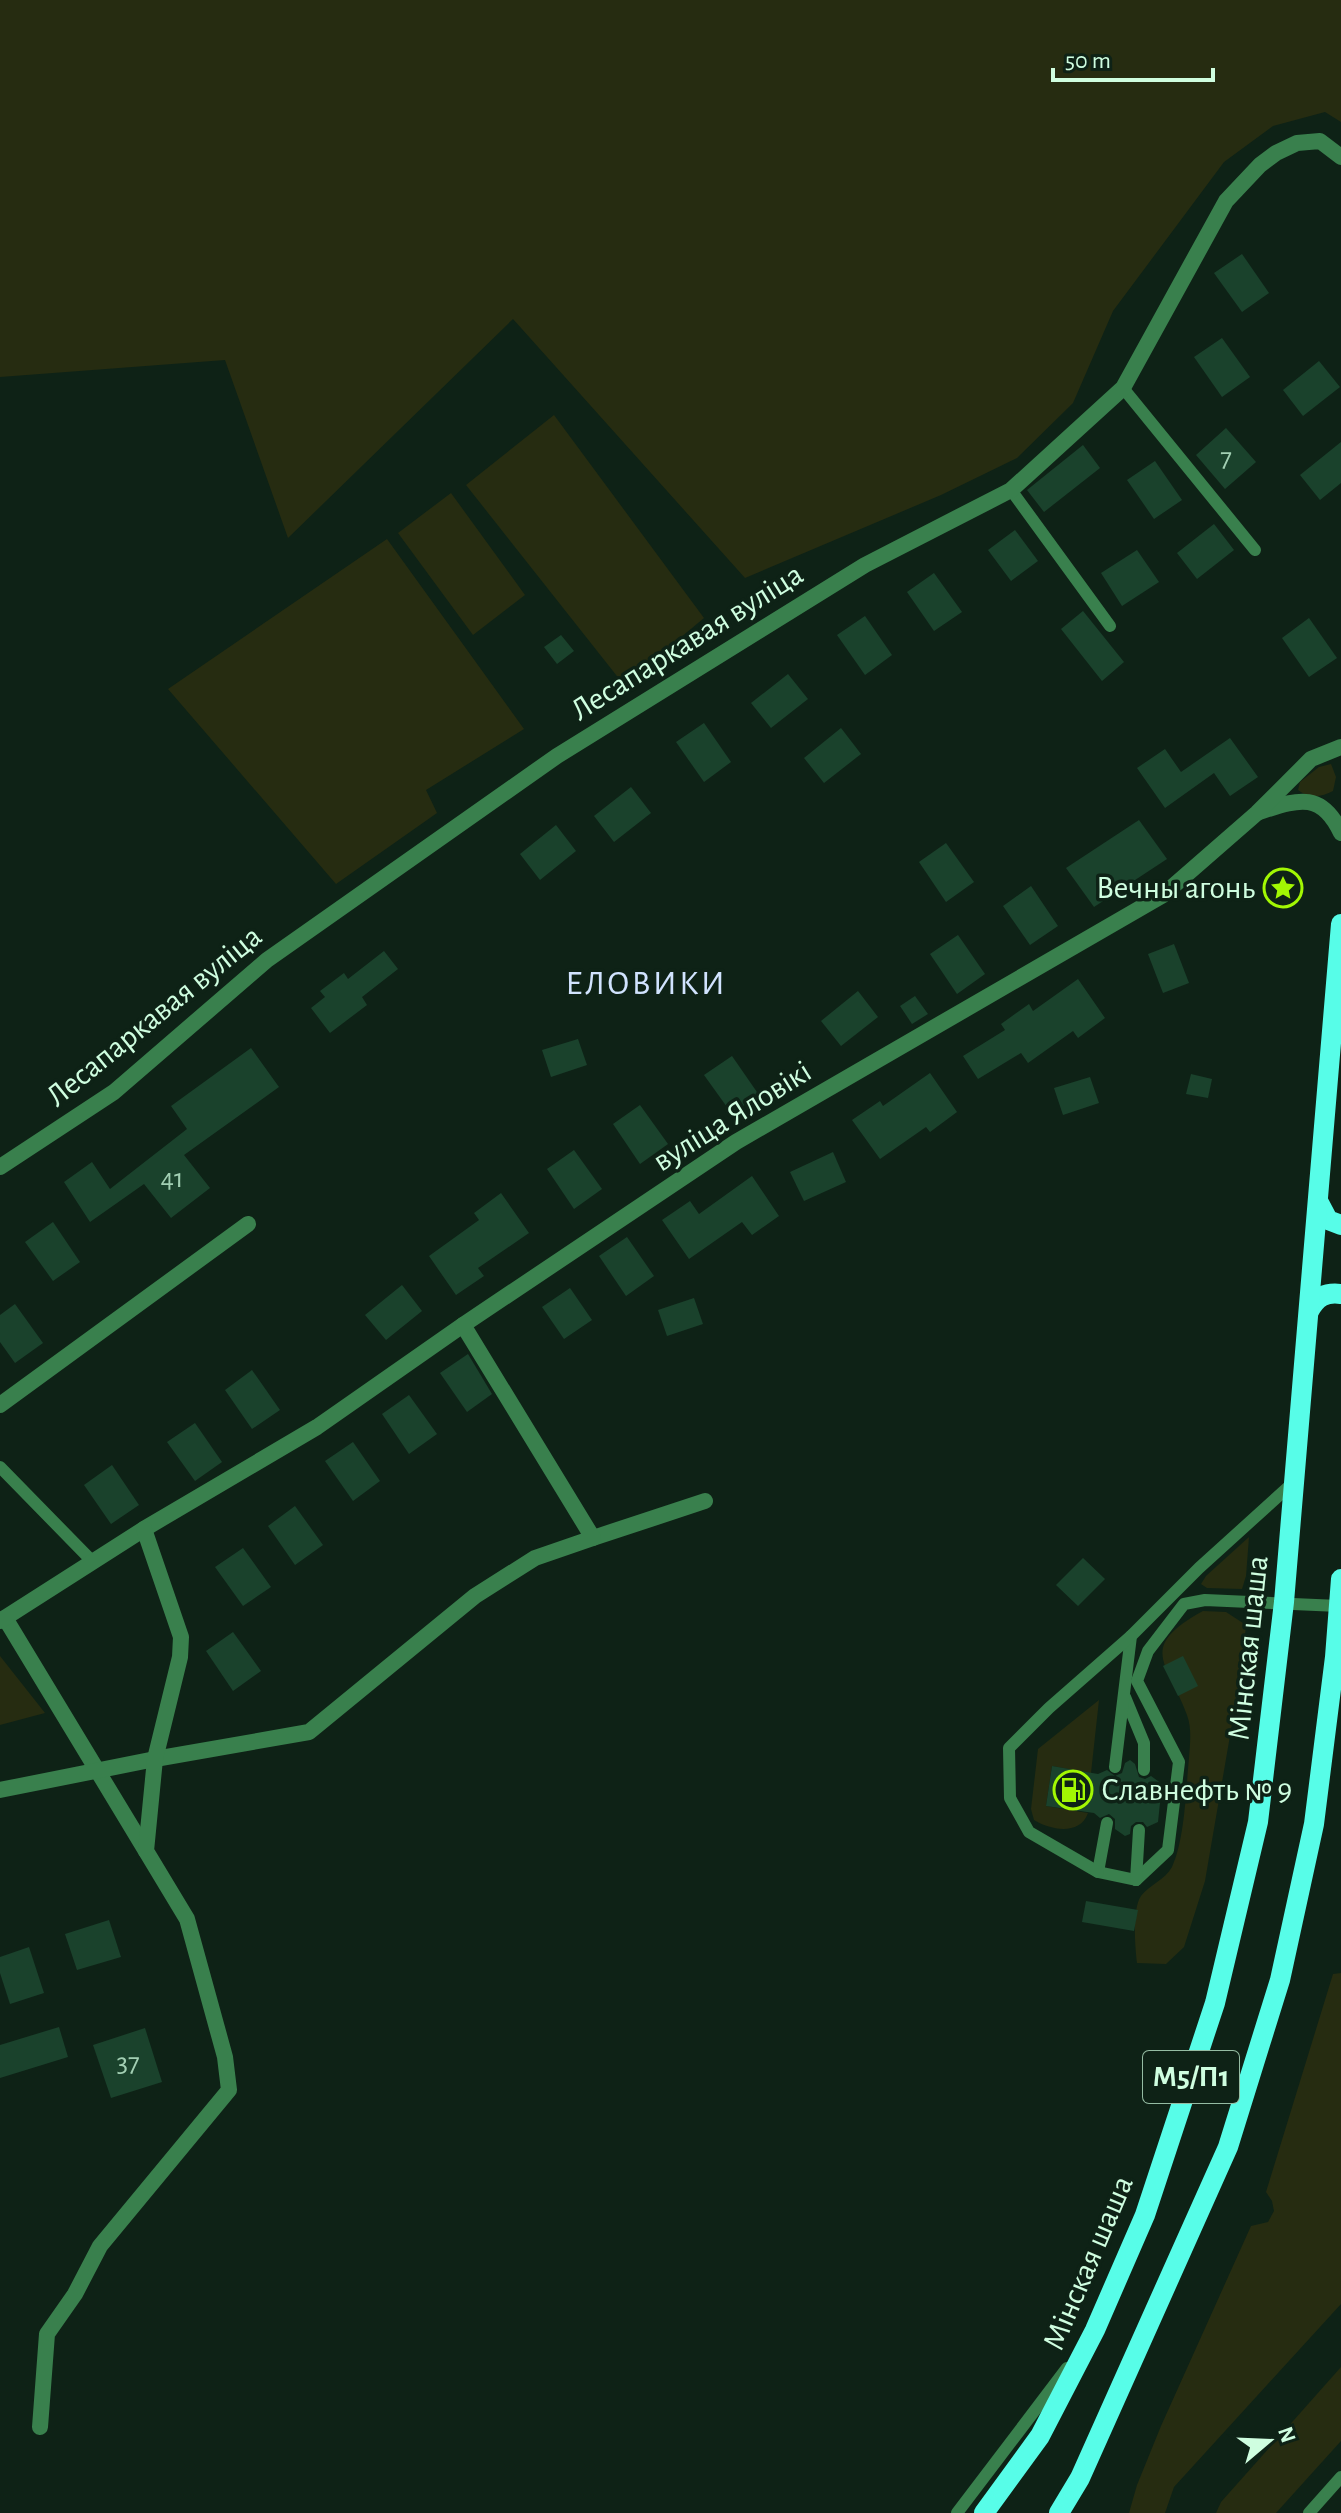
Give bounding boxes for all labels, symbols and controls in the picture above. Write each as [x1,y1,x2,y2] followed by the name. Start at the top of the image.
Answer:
[1053,32,1213,82] scale bar
[1065,49,1111,73] text: 50 m
[1220,444,1232,472] house number: 7
[565,558,809,726] street label: Лесапаркавая вуліца
[1262,867,1304,909] place icon: Вечны агонь
[1096,872,1255,904] place label: Вечны агонь
[40,920,268,1112] street label: Лесапаркавая вуліца
[565,967,727,1001] district label: ЕЛОВИКИ
[647,1055,817,1177] street label: вуліца Яловікі
[160,1165,184,1193] house number: 41
[1222,1554,1274,1742] street label: Мінская шаша
[1052,1769,1094,1811] fuel station icon: Славнефть № 9
[1101,1774,1292,1806] place label: Славнефть № 9
[116,2049,140,2077] house number: 37
[1143,2051,1239,2103] road number: М5/П1
[1037,2171,1139,2355] street label: Мінская шаша
[1229,2401,1309,2481] north arrow
[1274,2424,1300,2446] text: N

